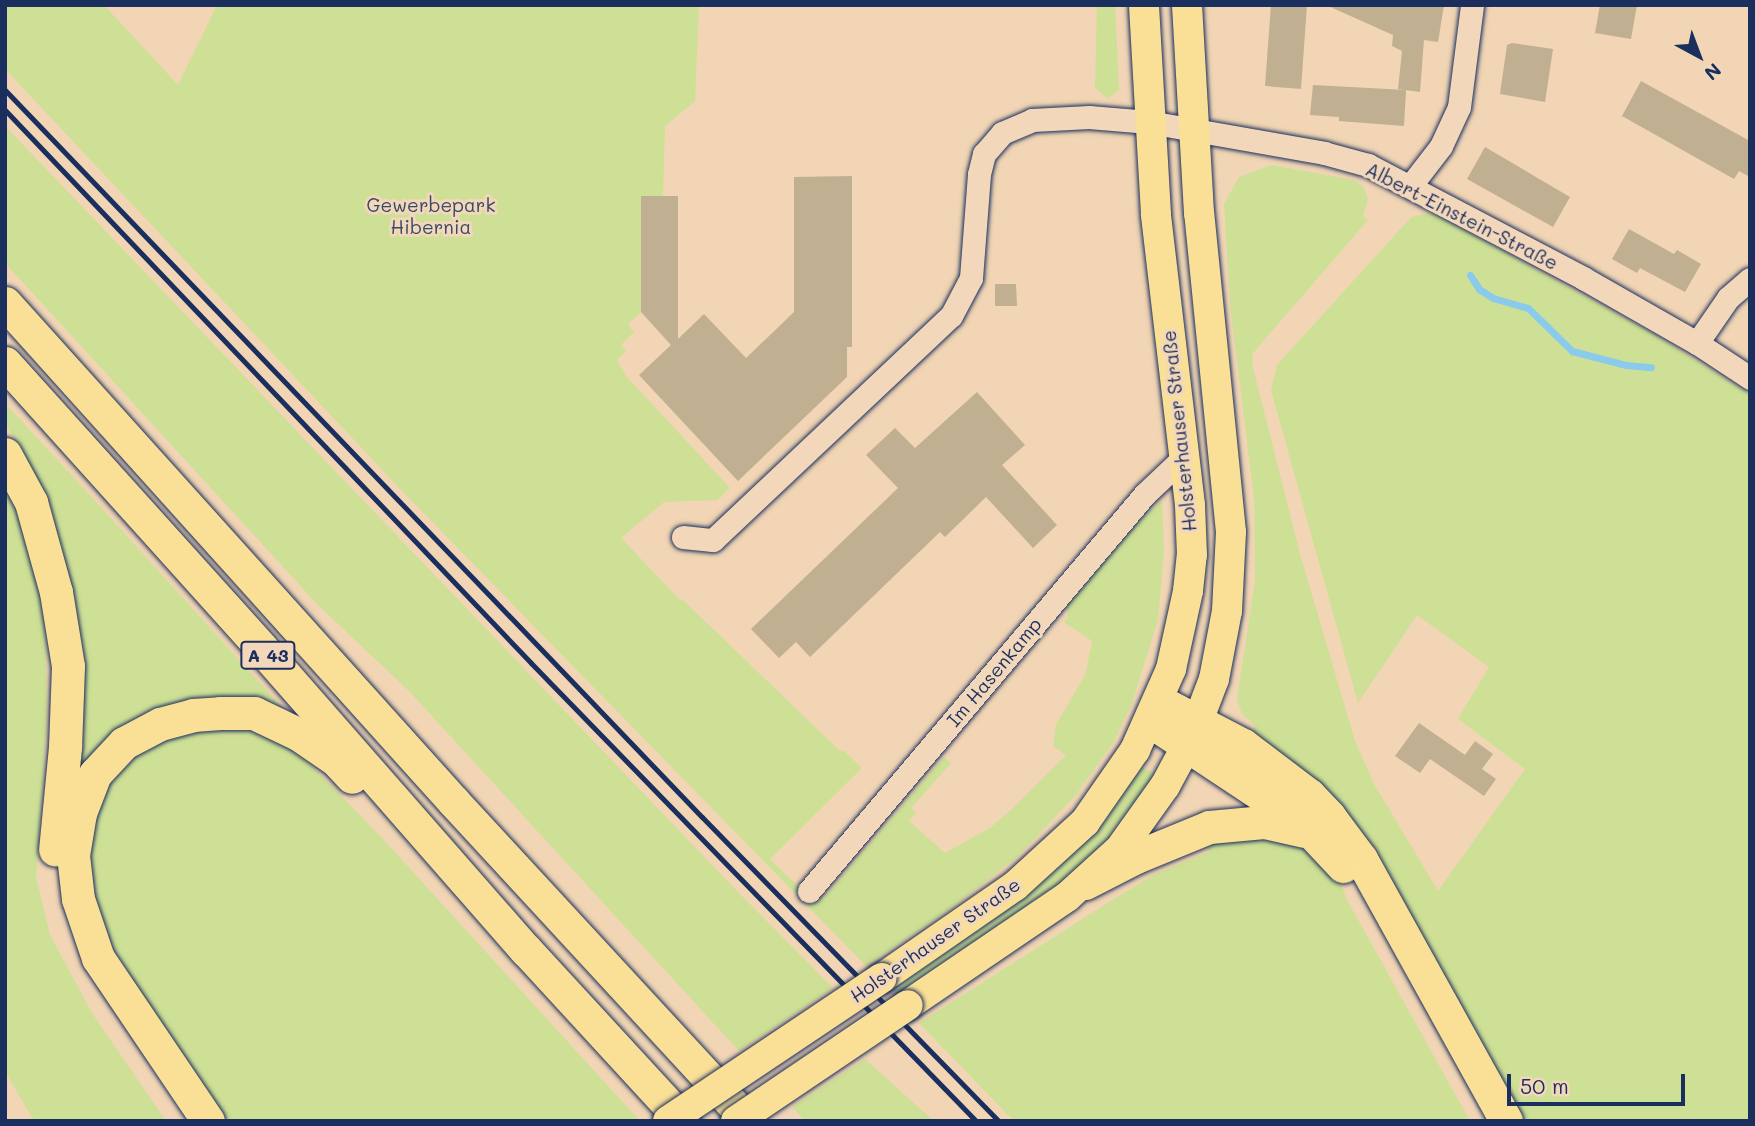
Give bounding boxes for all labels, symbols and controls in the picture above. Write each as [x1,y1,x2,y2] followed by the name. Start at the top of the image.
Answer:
[1664,21,1734,91] north arrow
[1699,58,1727,86] text: N
[1362,158,1562,274] street label: Albert-Einstein-Straße
[367,194,495,238] park label: Gewerbepark Hibernia
[1157,329,1201,533] street label: Holsterhauser Straße
[942,613,1046,731] street label: Im Hasenkamp
[240,640,296,670] road number: A 43
[846,873,1024,1007] street label: Holsterhauser Straße
[1510,1060,1688,1104] scale bar
[1520,1072,1569,1099] text: 50 m

